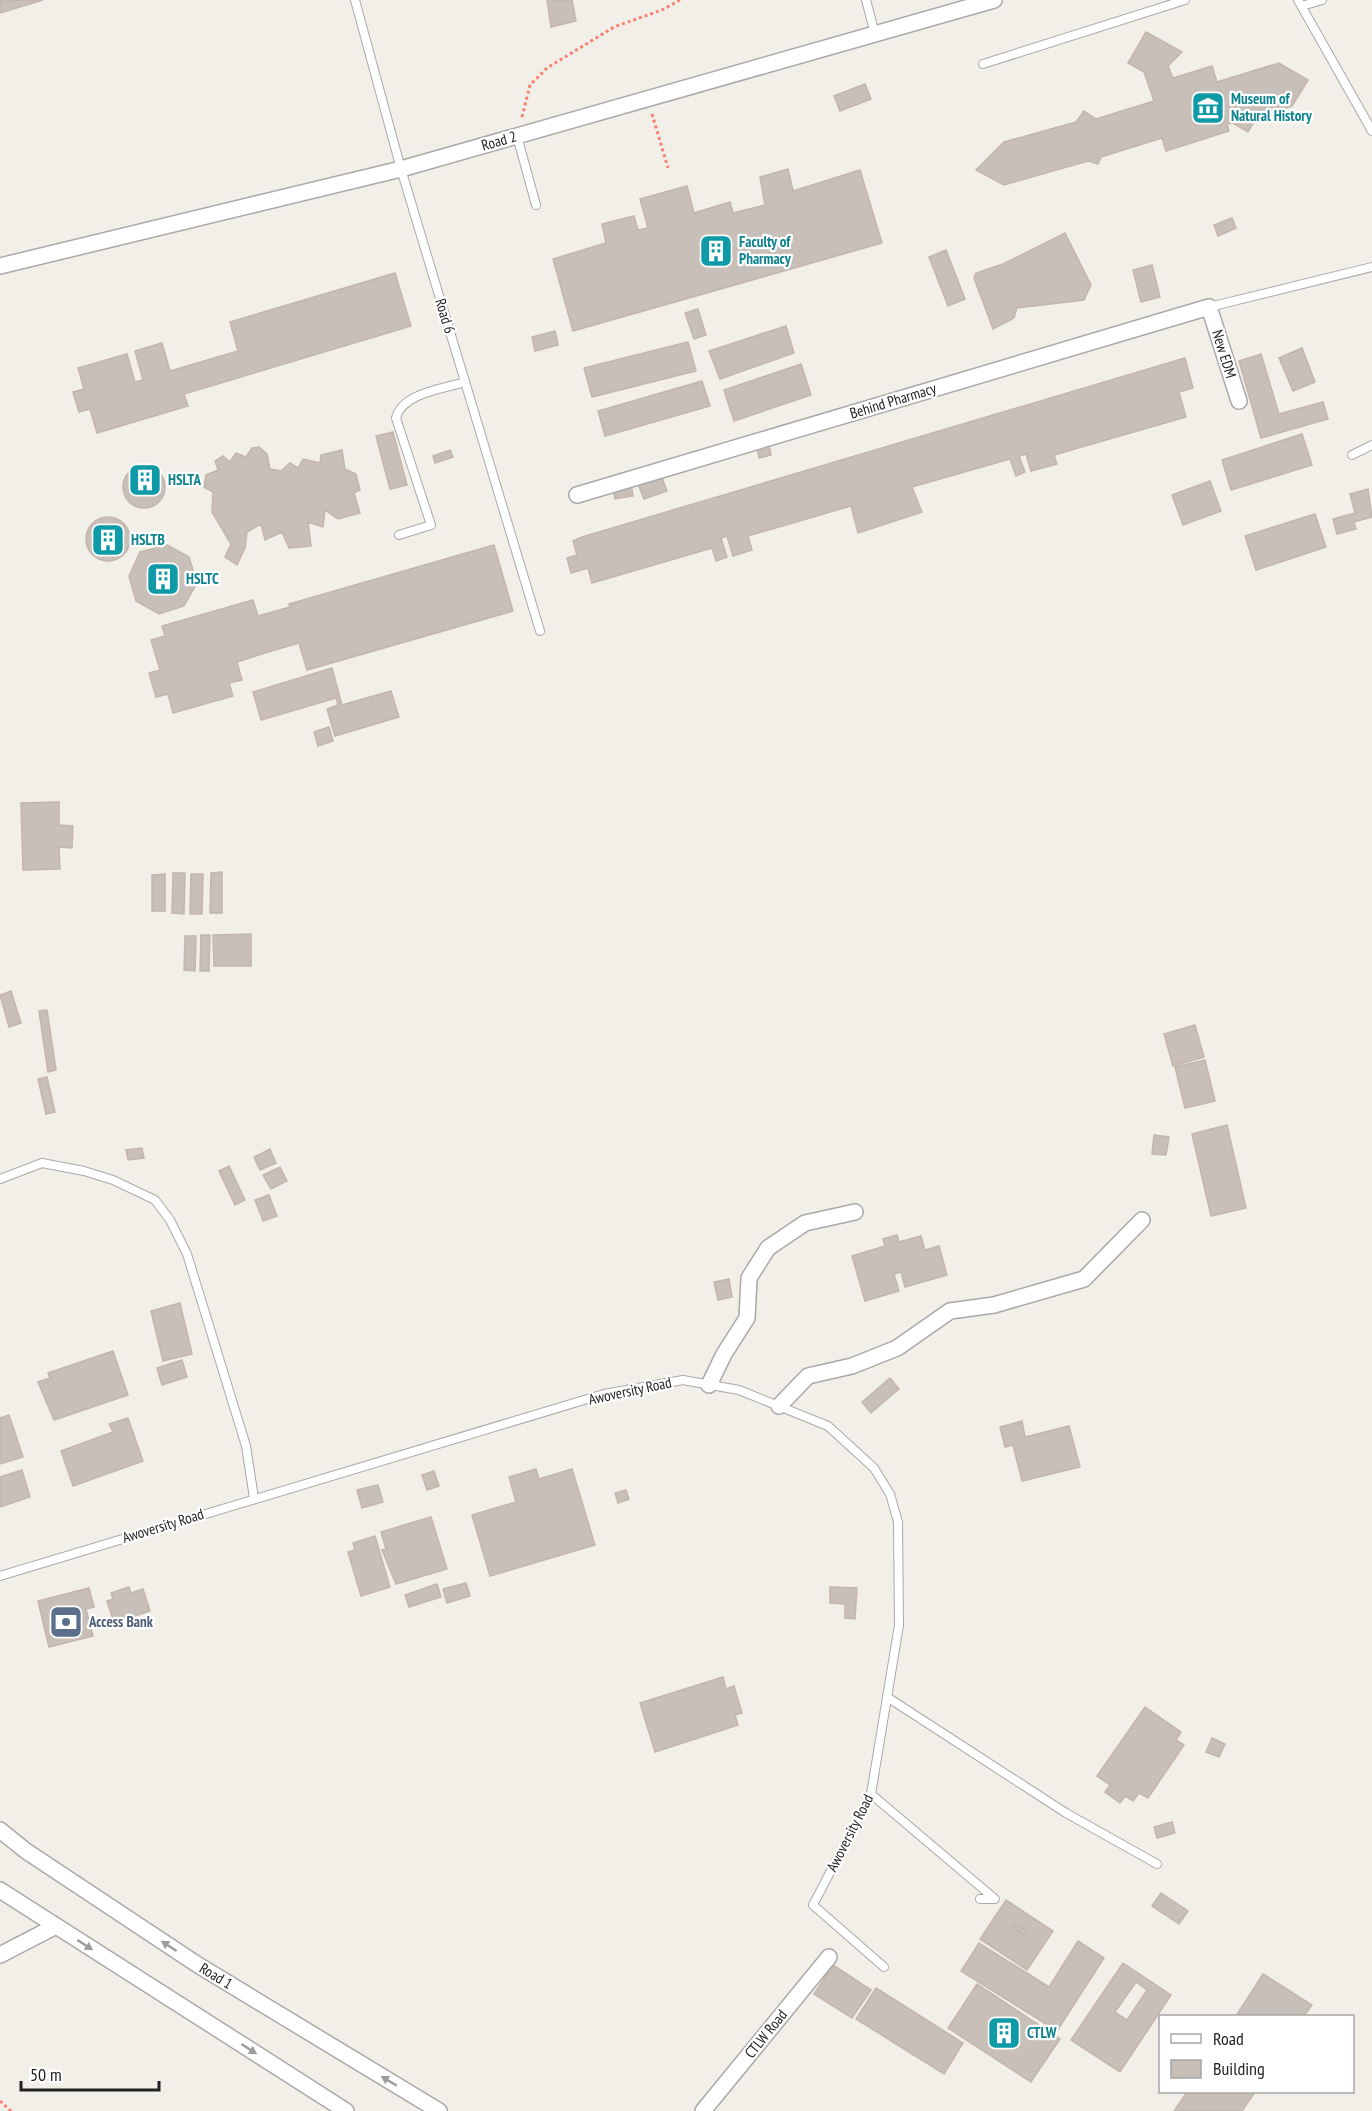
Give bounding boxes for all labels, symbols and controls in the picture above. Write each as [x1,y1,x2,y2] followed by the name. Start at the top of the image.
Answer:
[1231,89,1313,125] place label: Museum of Natural History
[1190,90,1226,126] museum icon: Museum of Natural History
[479,126,519,155] street label: Road 2
[739,232,792,268] place label: Faculty of Pharmacy
[698,233,734,269] building icon: Faculty of Pharmacy
[431,296,460,336] street label: Road 6
[1208,327,1241,380] street label: New EDM
[847,378,939,423] street label: Behind Pharmacy
[127,462,163,498] building icon: HSLTA
[168,470,201,489] place label: HSLTA
[90,522,126,558] building icon: HSLTB
[131,530,165,549] place label: HSLTB
[145,561,181,597] building icon: HSLTC
[186,569,219,588] place label: HSLTC
[587,1372,673,1409] street label: Awoversity Road
[120,1504,206,1547] street label: Awoversity Road
[48,1604,84,1640] bank icon: Access Bank
[88,1612,154,1631] place label: Access Bank
[822,1791,877,1875] street label: Awoversity Road
[76,1939,93,1950] one-way arrow
[161,1941,177,1952] one-way arrow
[196,1958,236,1993] street label: Road 1
[740,2006,791,2062] street label: CTLW Road
[986,2015,1022,2051] building icon: CTLW
[1159,2015,1354,2093] legend
[1027,2023,1057,2042] place label: CTLW
[1213,2027,1244,2050] text: Road
[241,2044,257,2055] one-way arrow
[21,2054,159,2092] scale bar
[1213,2057,1265,2080] text: Building
[30,2063,62,2086] text: 50 m
[381,2075,397,2086] one-way arrow

